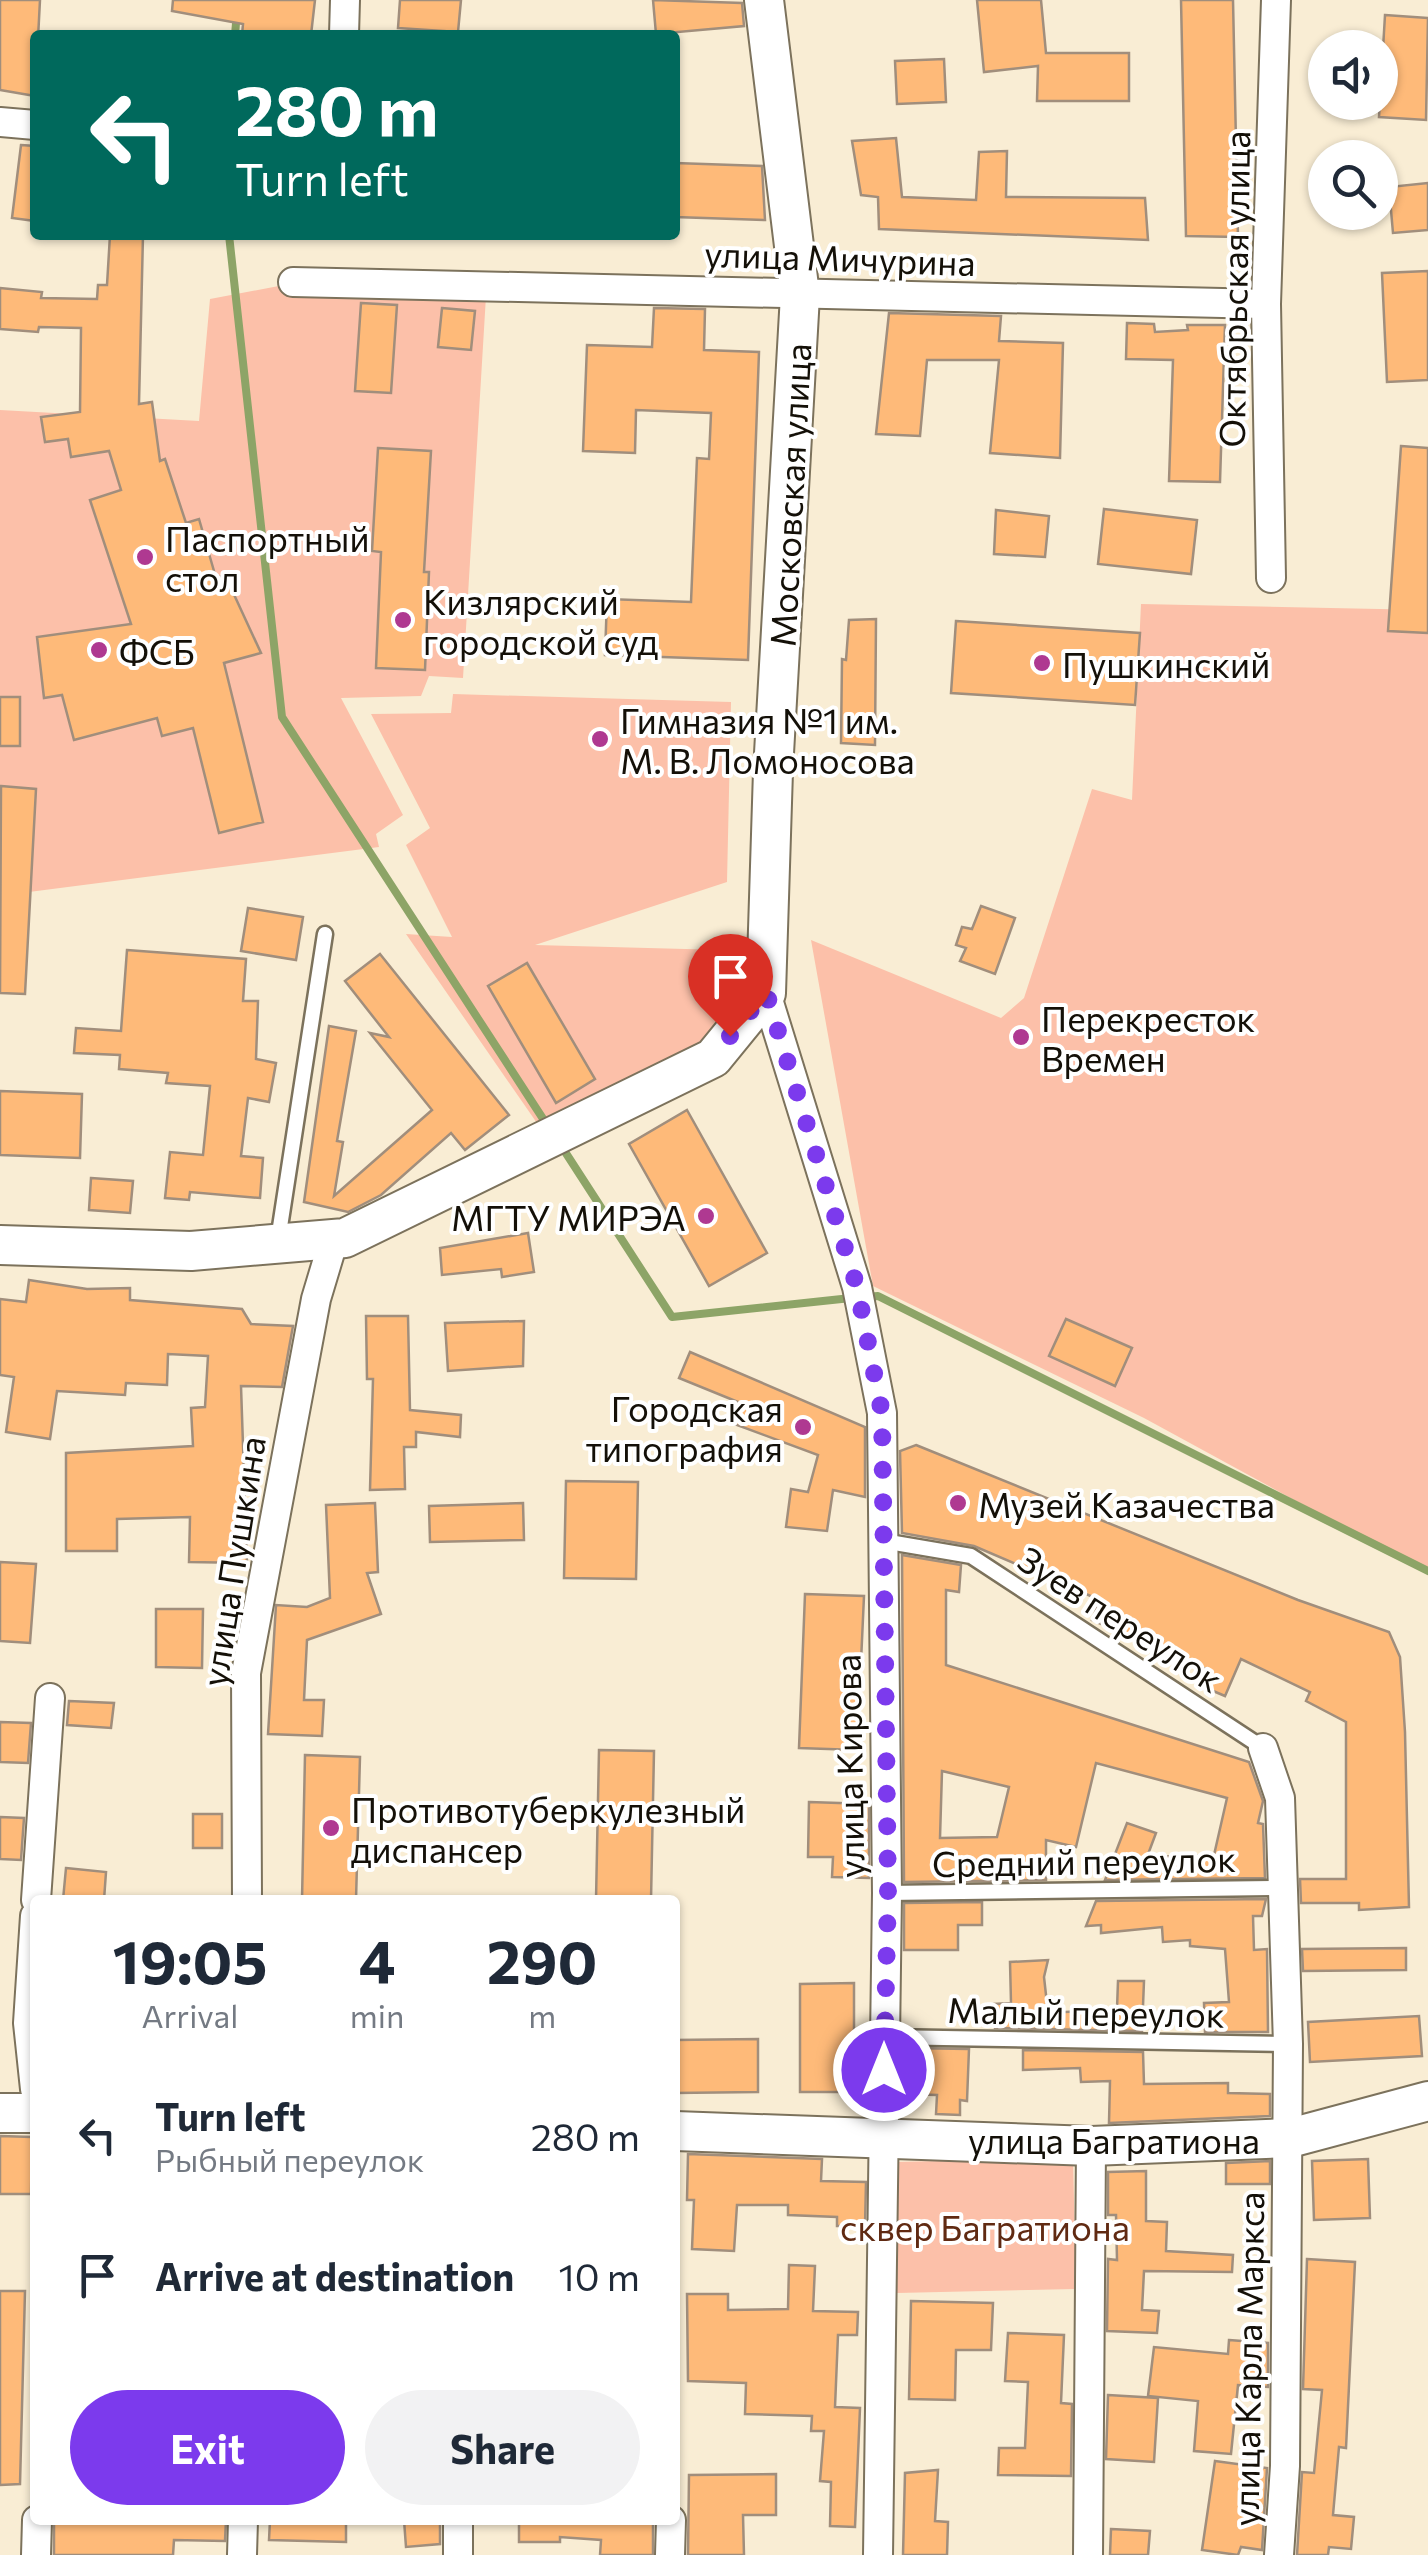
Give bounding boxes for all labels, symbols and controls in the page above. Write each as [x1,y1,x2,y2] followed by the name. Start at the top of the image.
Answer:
[1308,30,1398,230] map controls
[1308,30,1398,120] button: sound
[235,65,439,150] text: 280 m
[70,70,200,200] icon: left
[1209,130,1257,448] street label: Октябрьская улица
[1308,140,1398,230] button: search
[235,150,409,205] text: Turn left
[704,231,976,283] street label: улица Мичурина
[760,342,818,648] street label: Московская улица
[165,516,369,599] place label: Паспортный стол
[134,546,156,568] marker: Паспортный стол
[423,579,658,662] place label: Кизлярский городской суд
[392,609,414,631] marker: Кизлярский городской суд
[119,629,195,672] place label: ФСБ
[88,639,110,661] marker: ФСБ
[1062,642,1270,685] place label: Пушкинский
[1031,652,1053,674] marker: Пушкинский
[620,698,915,781] place label: Гимназия №1 им. М. В. Ломоносова
[589,728,611,750] marker: Гимназия №1 им. М. В. Ломоносова
[688,934,773,1037] pin
[703,949,758,1004] icon: arrive
[1041,996,1256,1079] place label: Перекресток Времен
[1010,1026,1032,1048] marker: Перекресток Времен
[451,1195,686,1238] place label: МГТУ МИРЭА
[695,1205,717,1227] marker: МГТУ МИРЭА
[586,1386,783,1469] place label: Городская типография
[792,1416,814,1438] marker: Городская типография
[191,1433,273,1689] street label: улица Пушкина
[978,1482,1275,1525] place label: Музей Казачества
[947,1492,969,1514] marker: Музей Казачества
[1011,1536,1231,1700] street label: Зуев переулок
[825,1654,871,1878] street label: улица Кирова
[351,1787,745,1870] place label: Противотуберкулезный диспансер
[320,1817,342,1839] marker: Противотуберкулезный диспансер
[932,1836,1237,1884] street label: Средний переулок
[112,1923,267,1996] text: 19:05
[359,1923,396,1996] text: 4
[487,1923,598,1996] text: 290
[947,1987,1225,2035] street label: Малый переулок
[142,1995,238,2035] text: Arrival
[350,1995,404,2035] text: min
[528,1995,556,2035] text: m
[832,2018,936,2122] position arrow
[155,2092,306,2139] text: Turn left
[70,2108,125,2163] icon: left
[531,2112,640,2159] text: 280 m
[968,2118,1260,2161] street label: улица Багратиона
[155,2139,424,2179] text: Рыбный переулок
[1223,2191,1271,2527] street label: улица Карла Маркса
[840,2205,1130,2248] park label: сквер Багратиона
[70,2248,125,2303] icon: arrive
[155,2252,514,2299] text: Arrive at destination
[559,2252,640,2299] text: 10 m
[70,2390,345,2505] button: Exit
[365,2390,640,2505] button: Share

